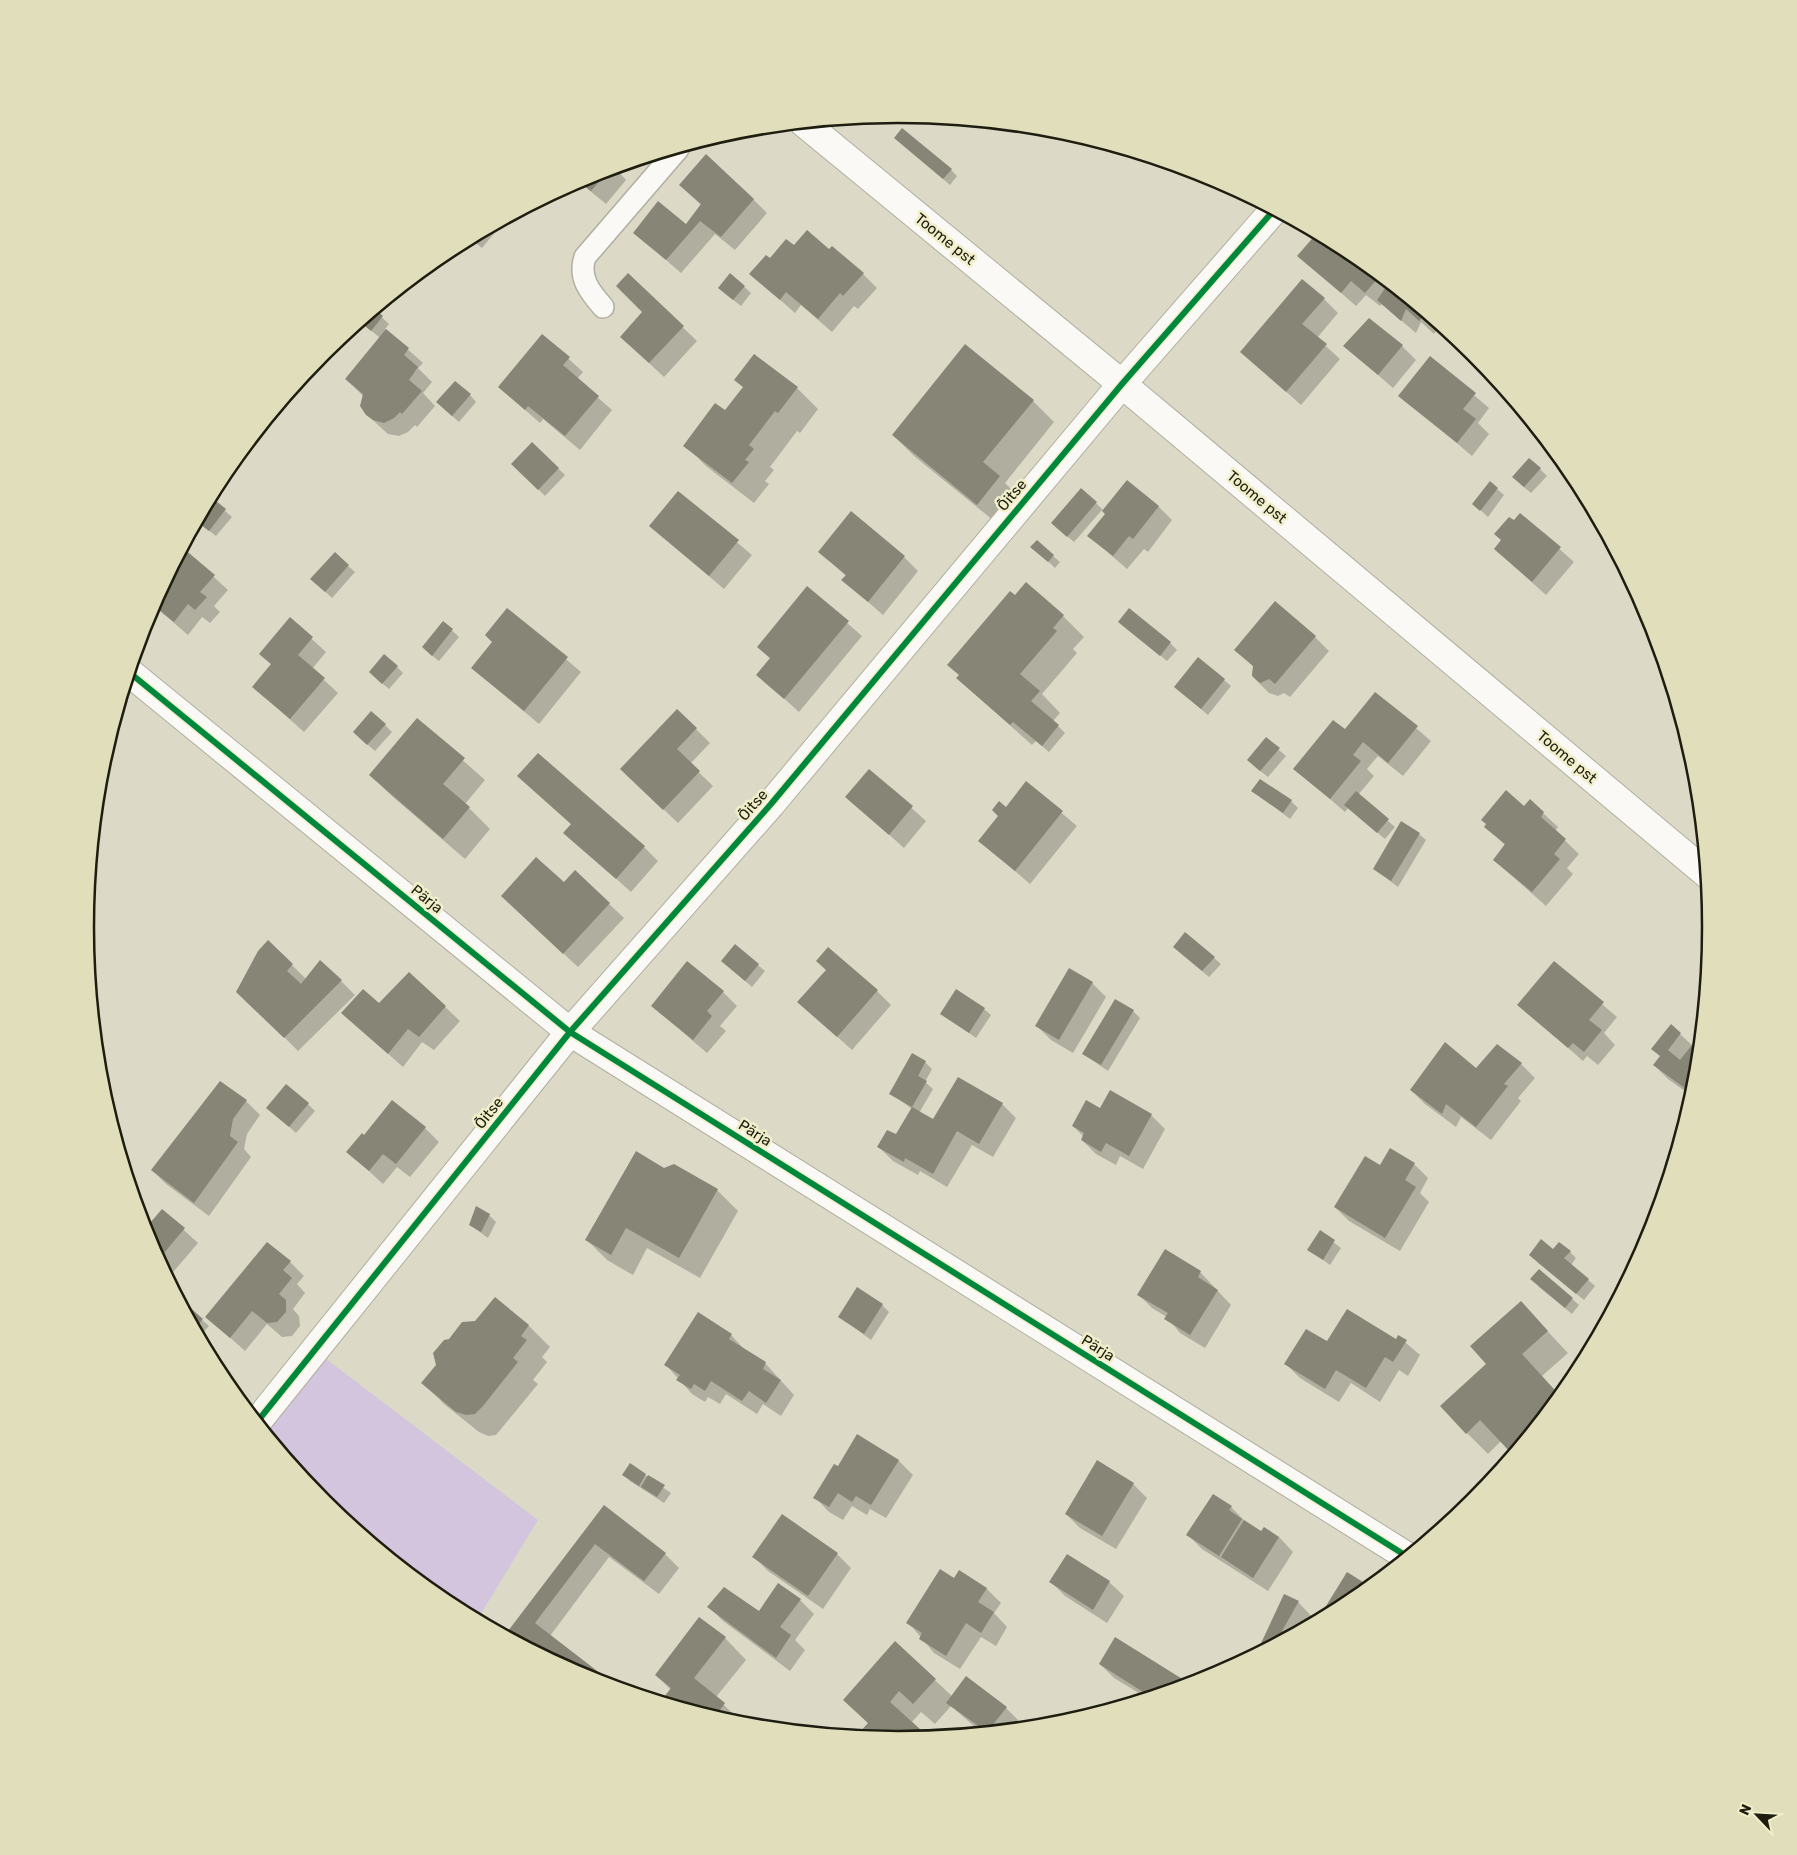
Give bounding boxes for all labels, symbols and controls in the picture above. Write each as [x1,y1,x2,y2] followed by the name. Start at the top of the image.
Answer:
[911,209,979,269] street label: Toome pst
[1224,467,1291,527] street label: Toome pst
[994,476,1030,514] street label: Õitse
[1534,727,1601,787] street label: Toome pst
[734,786,772,824] street label: Õitse
[408,881,446,917] street label: Pärja
[471,1093,507,1133] street label: Õitse
[735,1116,775,1150] street label: Pärja
[1078,1331,1118,1365] street label: Pärja
[1732,1790,1782,1840] north arrow
[1736,1802,1756,1818] text: N

